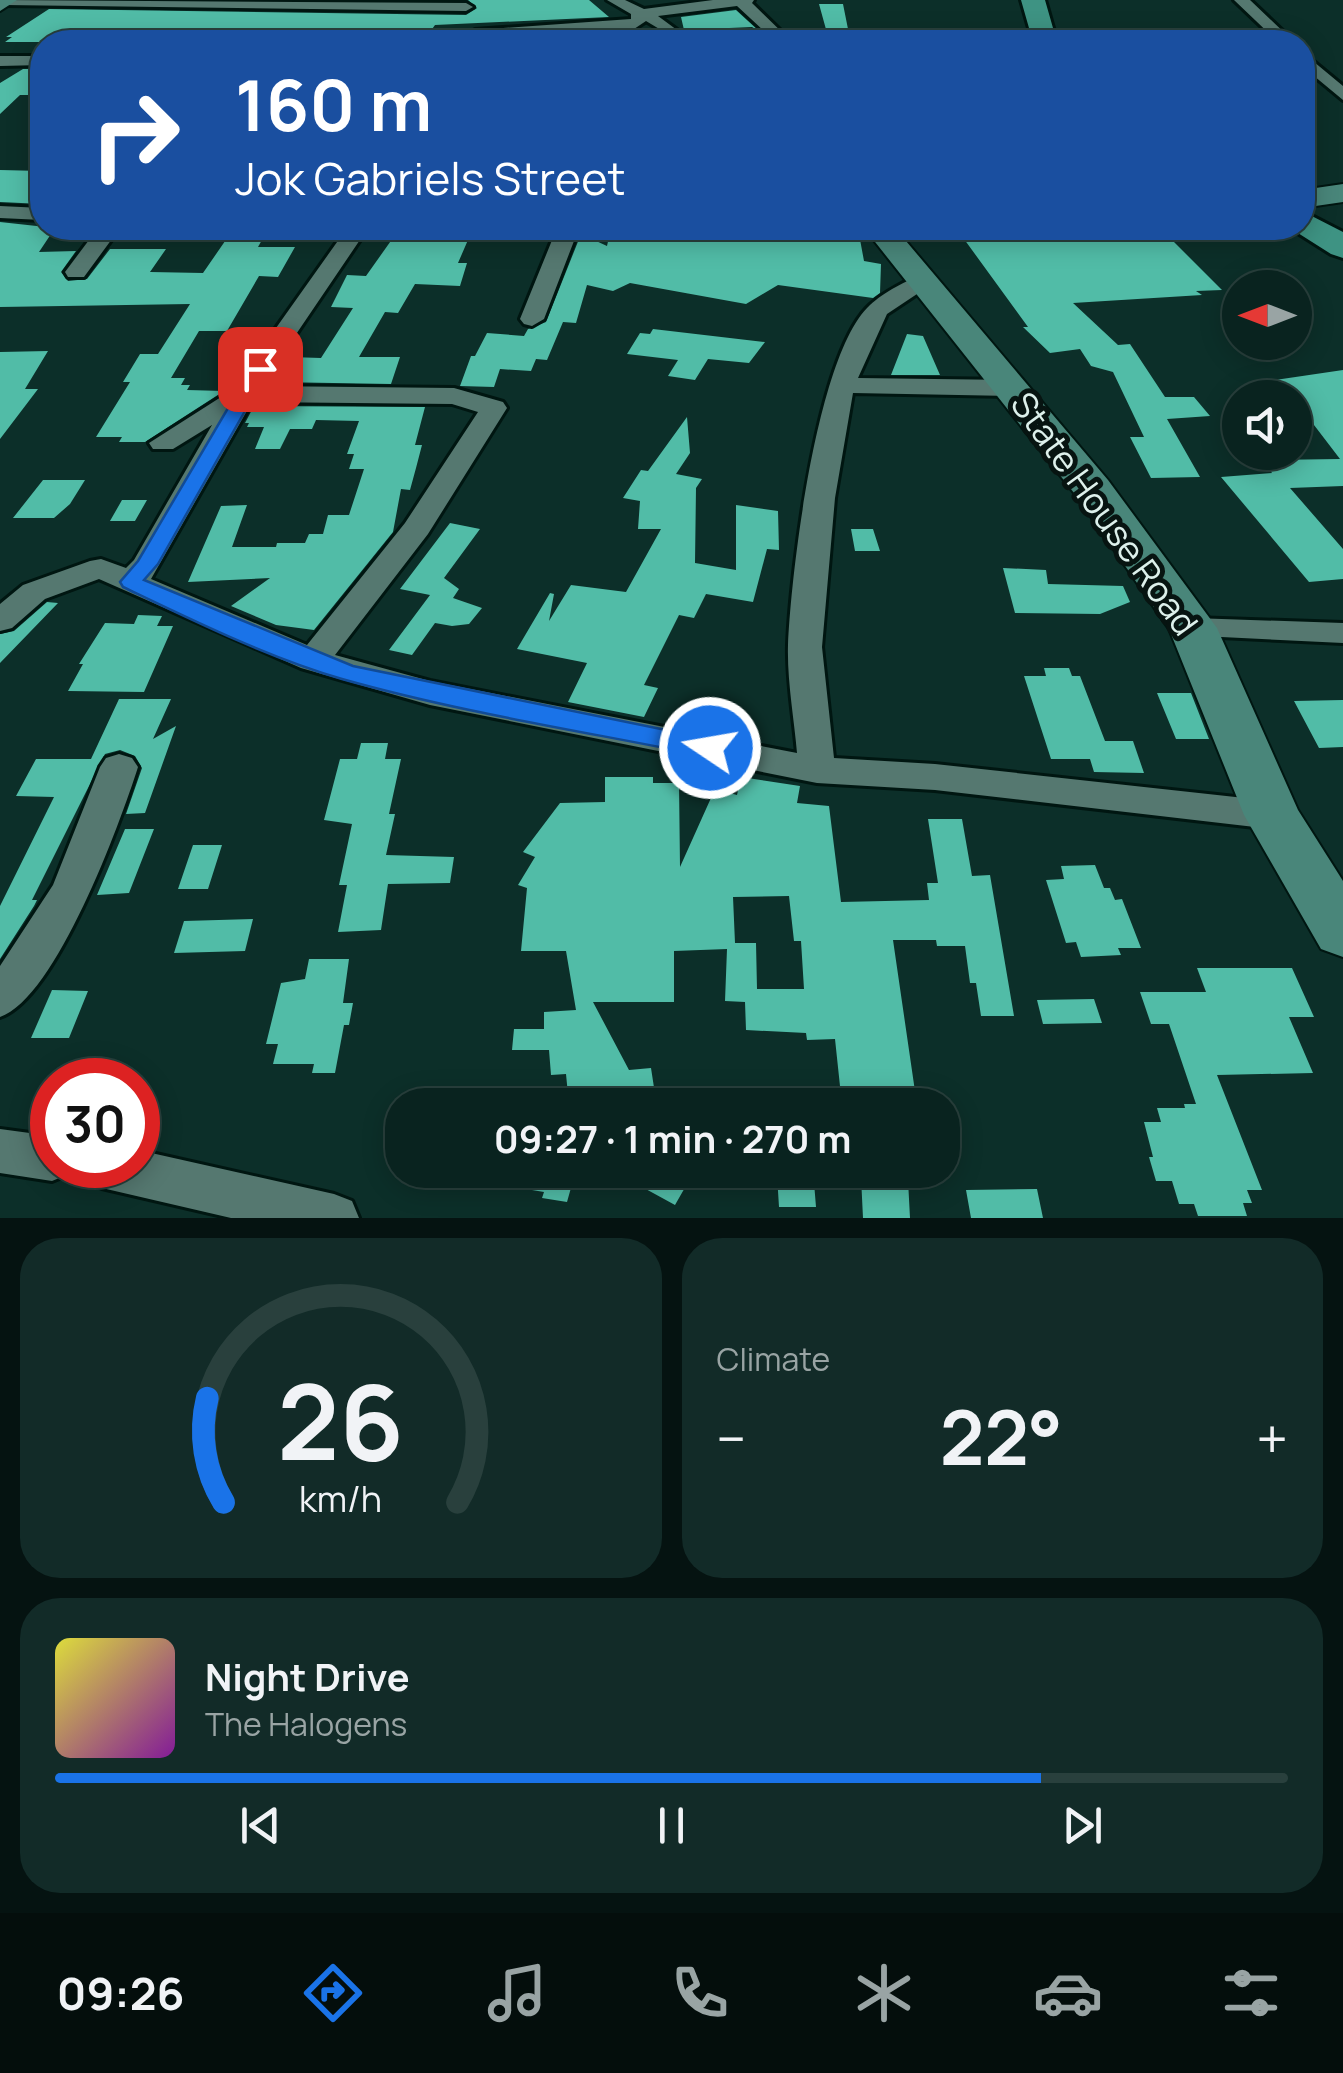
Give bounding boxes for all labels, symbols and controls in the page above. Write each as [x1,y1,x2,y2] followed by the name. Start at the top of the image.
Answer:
[235,56,432,152] text: 160 m
[70,70,200,200] icon: right
[235,147,626,209] text: Jok Gabriels Street
[1222,270,1312,360] north arrow
[1222,270,1312,470] map controls
[218,327,303,412] pin
[233,342,288,397] icon: arrive
[1222,380,1312,470] button: sound
[1000,382,1209,645] street label: State House Road
[658,696,762,800] position arrow
[30,1058,160,1188] speed limit sign: 30
[494,1112,851,1164] text: 09:27 · 1 min · 270 m
[717,1337,830,1381] text: Climate
[277,1349,404,1491] text: 26
[940,1385,1063,1488] text: 22°
[717,1400,746,1476] text: −
[1256,1400,1288,1476] text: +
[299,1474,382,1523] text: km/h
[205,1650,410,1702] text: Night Drive
[205,1702,407,1746] text: The Halogens
[233,1798,288,1853] icon: previous
[644,1798,699,1853] icon: pause
[1055,1798,1110,1853] icon: next
[298,1958,368,2028] icon: directions
[482,1958,552,2028] icon: music
[665,1958,735,2028] icon: phone
[849,1958,919,2028] icon: climate
[1033,1958,1103,2028] icon: car
[1216,1958,1286,2028] icon: filters
[57,1962,185,2024] text: 09:26

